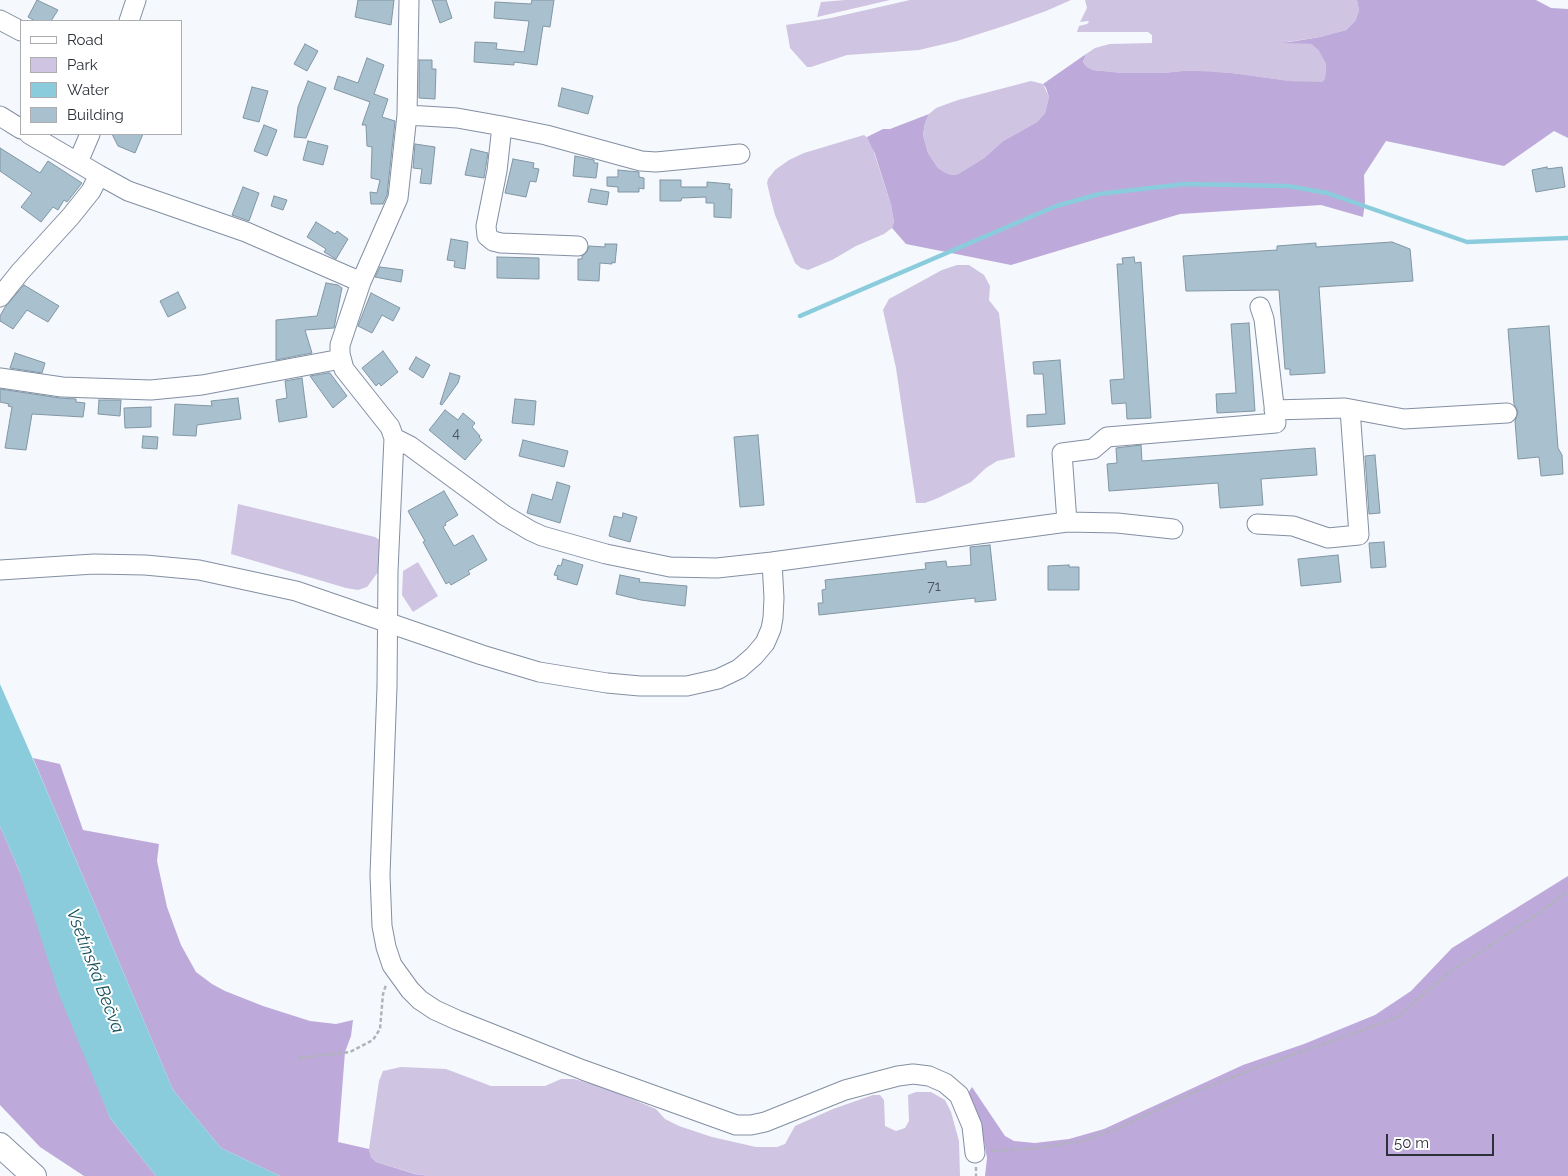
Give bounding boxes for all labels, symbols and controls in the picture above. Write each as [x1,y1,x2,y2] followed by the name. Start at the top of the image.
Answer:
[20,20,182,135] legend
[67,31,103,49] text: Road
[67,56,98,74] text: Park
[67,81,109,99] text: Water
[67,106,124,124] text: Building
[452,426,460,442] house number: 4
[927,579,941,595] house number: 71
[61,906,129,1036] water label: Vsetínská Bečva
[1388,1124,1496,1156] scale bar
[1394,1134,1429,1152] text: 50 m

